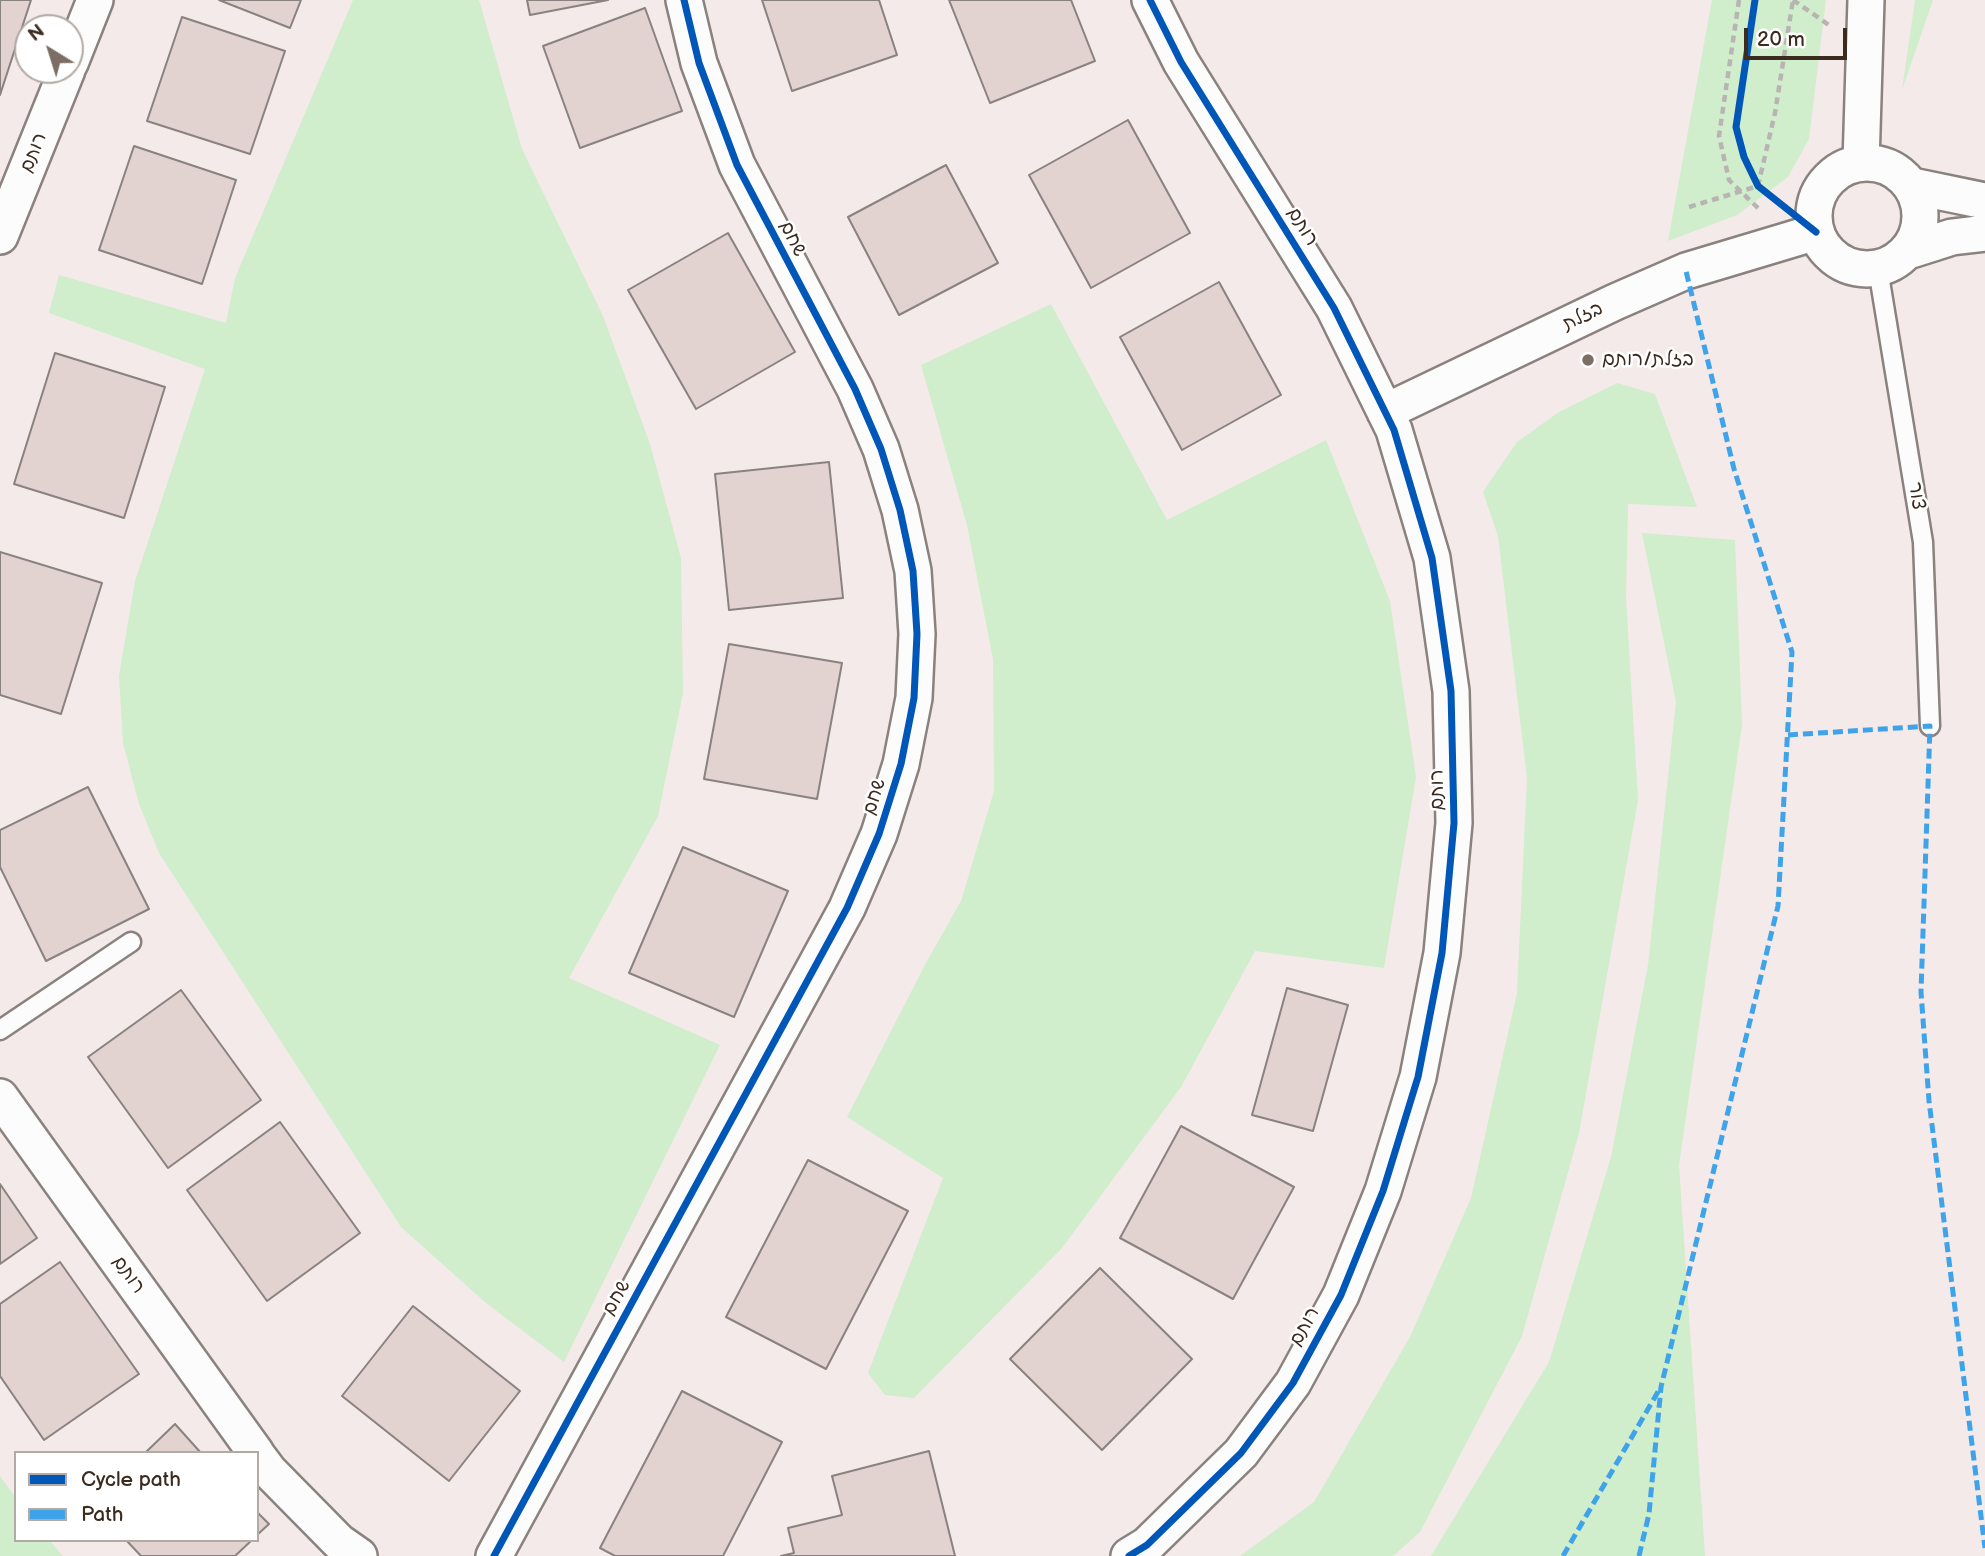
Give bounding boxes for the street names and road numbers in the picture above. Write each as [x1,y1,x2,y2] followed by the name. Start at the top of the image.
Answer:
[16,130,52,176] street label: רותם
[1281,204,1323,250] street label: רותם
[773,217,811,261] street label: שחם
[1559,298,1607,336] street label: בזלת
[1903,481,1929,511] street label: צור
[1426,769,1450,811] street label: רותם
[859,776,891,818] street label: שחם
[107,1252,149,1298] street label: רותם
[598,1276,636,1320] street label: שחם
[1285,1303,1325,1351] street label: רותם

